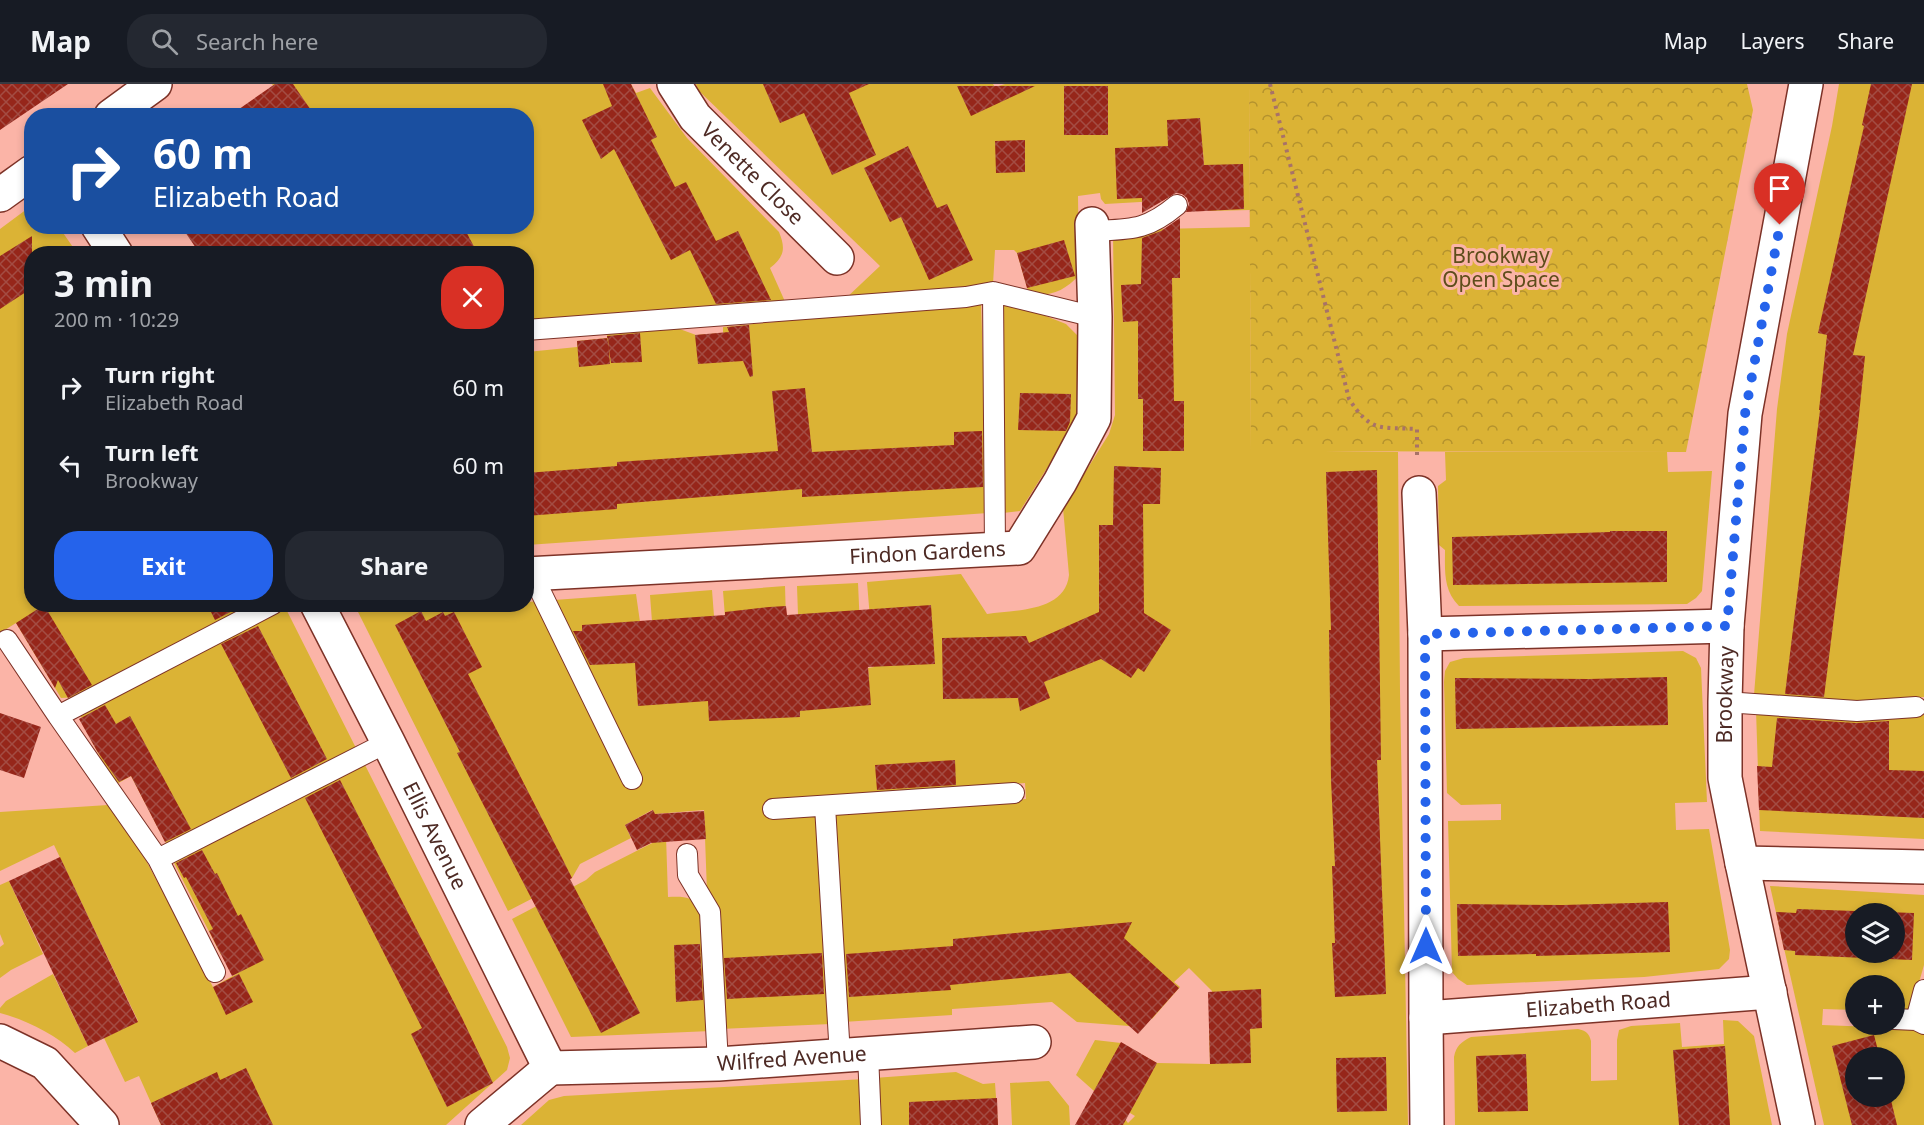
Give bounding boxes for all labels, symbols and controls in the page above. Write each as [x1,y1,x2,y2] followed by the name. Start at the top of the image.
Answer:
[127,14,547,68] search box
[30,22,91,60] text: Map
[148,25,181,58] icon: search
[196,26,318,56] text: Search here
[1664,27,1708,55] text: Map
[1741,27,1805,55] text: Layers
[1838,27,1894,55] text: Share
[695,116,811,231] street label: Venette Close
[153,124,253,181] text: 60 m
[54,132,132,210] icon: right
[1754,163,1805,225] pin
[1763,172,1796,205] icon: arrive
[153,178,340,215] text: Elizabeth Road
[1442,241,1560,293] park label: Brookway Open Space
[54,259,153,308] text: 3 min
[441,266,504,329] button: close
[54,306,179,333] text: 200 m · 10:29
[105,359,215,389] text: Turn right
[54,371,87,404] icon: right
[453,372,504,402] text: 60 m
[105,389,243,416] text: Elizabeth Road
[105,437,199,467] text: Turn left
[54,449,87,482] icon: left
[453,450,504,480] text: 60 m
[105,467,198,494] text: Brookway
[54,531,273,600] button: Exit
[285,531,504,600] button: Share
[848,534,1006,570] street label: Findon Gardens
[1710,645,1739,743] street label: Brookway
[397,777,474,894] street label: Ellis Avenue
[1845,903,1905,1107] map controls
[1845,903,1905,963] button: layers
[1394,914,1458,978] position arrow
[1845,975,1905,1035] button: +
[1525,985,1672,1023] street label: Elizabeth Road
[716,1039,867,1077] street label: Wilfred Avenue
[1845,1047,1905,1107] button: −

